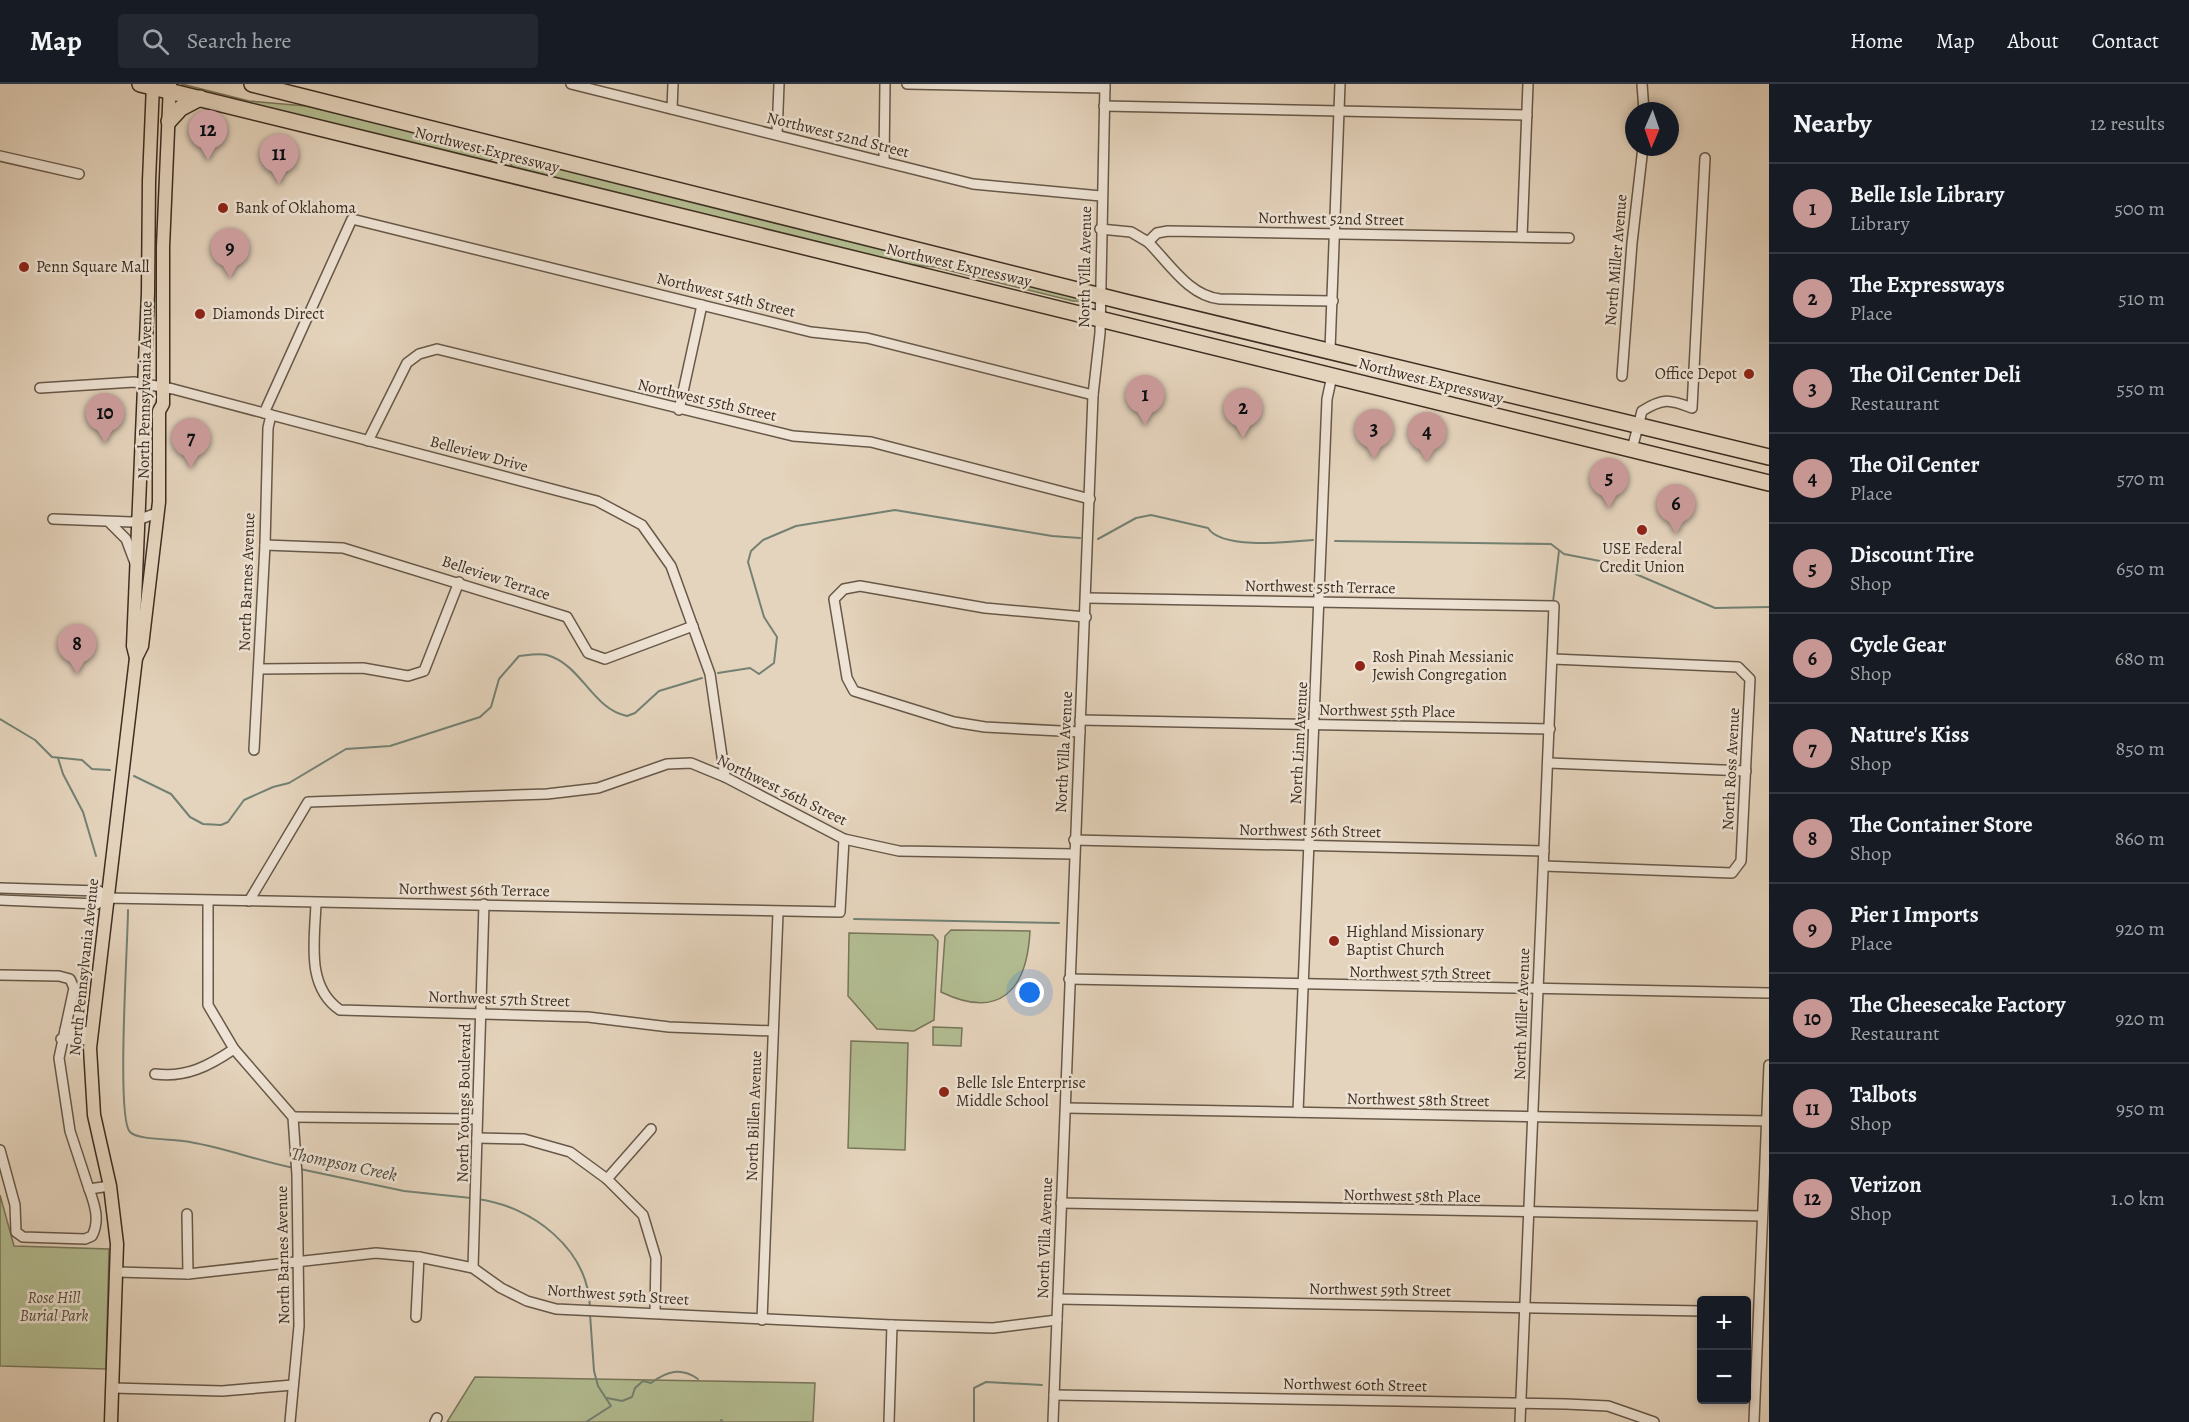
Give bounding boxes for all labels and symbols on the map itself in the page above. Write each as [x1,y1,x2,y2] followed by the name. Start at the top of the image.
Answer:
[1625,102,1679,156] north arrow
[764,107,912,163] street label: Northwest 52nd Street
[188,110,228,160] pin: 12
[412,121,563,179] street label: Northwest Expressway
[260,135,298,184] pin: 11
[1599,193,1633,327] street label: North Miller Avenue
[235,197,357,219] place label: Bank of Oklahoma
[216,201,230,215] marker: Bank of Oklahoma
[1073,206,1097,328] street label: North Villa Avenue
[1258,207,1404,231] street label: Northwest 52nd Street
[210,228,250,278] pin: 9
[884,238,1035,293] street label: Northwest Expressway
[36,256,150,278] place label: Penn Square Mall
[17,260,31,274] marker: Penn Square Mall
[654,267,798,323] street label: Northwest 54th Street
[132,301,158,479] street label: North Pennsylvania Avenue
[212,303,324,325] place label: Diamonds Direct
[193,307,207,321] marker: Diamonds Direct
[1356,352,1507,410] street label: Northwest Expressway
[1655,363,1737,385] place label: Office Depot
[1742,367,1756,381] marker: Office Depot
[635,373,779,427] street label: Northwest 55th Street
[1126,376,1164,425] pin: 1
[1224,388,1262,438] pin: 2
[86,394,124,443] pin: 10
[1354,410,1394,459] pin: 3
[1408,412,1446,462] pin: 4
[172,418,210,468] pin: 7
[428,430,530,478] street label: Belleview Drive
[1590,458,1628,508] pin: 5
[1656,484,1696,534] pin: 6
[234,512,260,652] street label: North Barnes Avenue
[1635,523,1649,537] marker: USE Federal Credit Union
[1600,538,1685,578] place label: USE Federal Credit Union
[439,550,553,606] street label: Belleview Terrace
[1244,575,1396,599] street label: Northwest 55th Terrace
[58,624,97,674] pin: 8
[1372,646,1514,686] place label: Rosh Pinah Messianic Jewish Congregation
[1353,659,1367,673] marker: Rosh Pinah Messianic Jewish Congregation
[1285,681,1313,805] street label: North Linn Avenue
[1050,691,1078,813] street label: North Villa Avenue
[1319,699,1455,723] street label: Northwest 55th Place
[1717,707,1745,831] street label: North Ross Avenue
[713,749,851,831] street label: Northwest 56th Street
[1239,819,1381,843] street label: Northwest 56th Street
[64,877,104,1057] street label: North Pennsylvania Avenue
[398,878,550,902] street label: Northwest 56th Terrace
[1346,921,1485,961] place label: Highland Missionary Baptist Church
[1327,934,1341,948] marker: Highland Missionary Baptist Church
[1509,948,1535,1080] street label: North Miller Avenue
[1349,961,1491,985] street label: Northwest 57th Street
[1015,978,1044,1007] your location
[428,986,570,1012] street label: Northwest 57th Street
[452,1023,476,1183] street label: North Youngs Boulevard
[741,1050,767,1182] street label: North Billen Avenue
[956,1072,1086,1112] place label: Belle Isle Enterprise Middle School
[937,1085,951,1099] marker: Belle Isle Enterprise Middle School
[1346,1088,1490,1112] street label: Northwest 58th Street
[289,1141,399,1187] water label: Thompson Creek
[1032,1177,1058,1299] street label: North Villa Avenue
[1343,1184,1481,1208] street label: Northwest 58th Place
[271,1186,295,1324] street label: North Barnes Avenue
[1309,1278,1451,1302] street label: Northwest 59th Street
[546,1279,690,1311] street label: Northwest 59th Street
[20,1287,88,1327] park label: Rose Hill Burial Park
[1283,1373,1427,1397] street label: Northwest 60th Street

